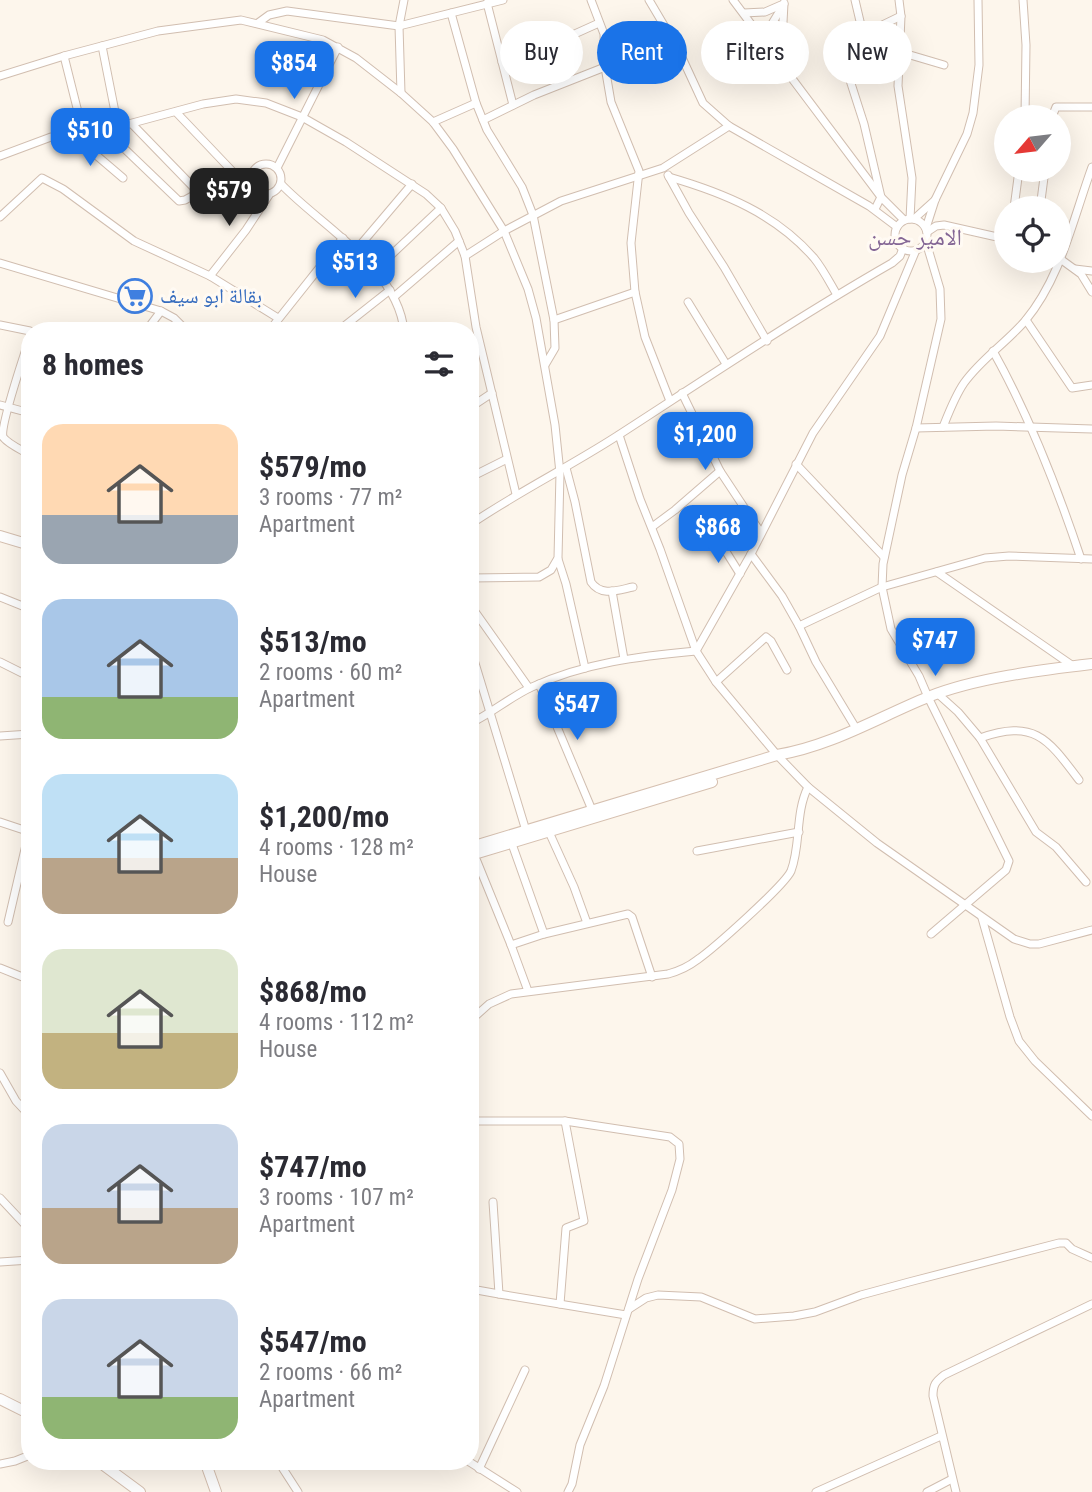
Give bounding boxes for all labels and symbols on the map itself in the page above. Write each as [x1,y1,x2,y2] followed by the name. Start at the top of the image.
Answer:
[253,42,335,101] pin: $854
[994,105,1071,182] north arrow
[49,108,131,168] pin: $510
[188,168,270,228] pin: $579
[868,224,962,251] district label: الامير حسن
[314,240,396,300] pin: $513
[116,277,154,315] supermarket icon: بقالة ابو سيف
[160,284,262,308] place label: بقالة ابو سيف
[648,412,762,472] pin: $1,200
[677,505,759,565] pin: $868
[894,618,976,678] pin: $747
[536,682,618,742] pin: $547

